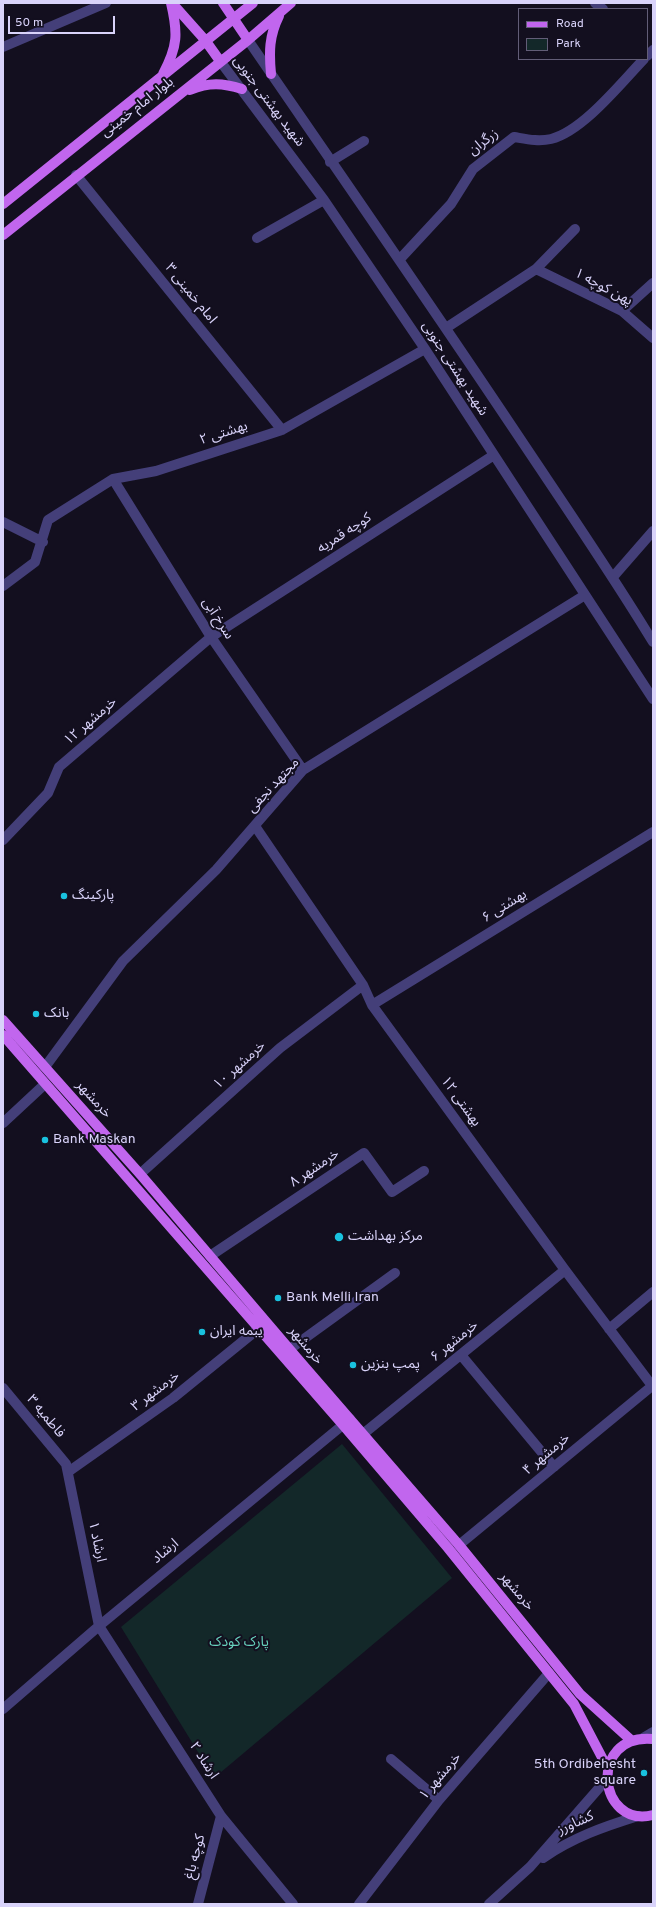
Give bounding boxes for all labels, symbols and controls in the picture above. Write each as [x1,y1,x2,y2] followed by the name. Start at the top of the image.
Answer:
[10,8,117,34] scale bar
[518,8,648,60] legend
[15,15,43,31] text: 50 m
[556,16,584,32] text: Road
[556,36,581,52] text: Park
[228,53,308,151] street label: شهید بهشتی جنوبی
[98,74,178,142] street label: بلوار امام خمینی
[466,126,502,160] street label: زرگران
[161,260,219,328] street label: امام خمینی ۳
[571,266,635,310] street label: پهن کوچه ۱
[417,319,491,419] street label: شهید بهشتی جنوبی
[198,418,250,450] street label: بهشتی ۲
[315,510,375,558] street label: کوچه قمریه
[197,595,237,643] street label: سرخ آبی
[61,695,121,749] street label: خرمشهر ۱۲
[244,755,304,817] street label: مجتهد نجفی
[480,887,530,927] street label: بهشتی ۶
[72,888,114,904] place label: پارکینگ
[59,891,69,901] marker: پارکینگ
[44,1006,69,1022] place label: بانک
[31,1009,41,1019] marker: بانک
[210,1038,270,1094] street label: خرمشهر ۱۰
[436,1074,484,1130] street label: بهشتی ۱۲
[72,1078,114,1122] street label: خرمشهر
[53,1132,136,1148] place label: Bank Maskan
[40,1135,50,1145] marker: Bank Maskan
[287,1146,343,1192] street label: خرمشهر ۸
[348,1229,423,1245] place label: مرکز بهداشت
[333,1231,345,1243] marker: مرکز بهداشت
[286,1290,379,1306] place label: Bank Melli Iran
[273,1293,283,1303] marker: Bank Melli Iran
[428,1318,482,1366] street label: خرمشهر ۶
[284,1323,326,1369] street label: خرمشهر
[210,1324,263,1340] place label: یبمه ایران
[197,1327,207,1337] marker: یبمه ایران
[361,1357,420,1373] place label: پمپ بنزین
[348,1360,358,1370] marker: پمپ بنزین
[128,1368,184,1416] street label: خرمشهر ۳
[22,1392,68,1442] street label: فاطمیه ۳
[520,1430,574,1480] street label: خرمشهر ۴
[84,1520,108,1564] street label: ارشاد ۱
[149,1536,183,1568] street label: ارشاد
[495,1569,537,1615] street label: خرمشهر
[209,1635,269,1651] park label: پارک کودک
[185,1739,221,1783] street label: ارشاد ۲
[416,1750,466,1804] street label: خرمشهر ۱
[534,1757,636,1790] place label: 5th Ordibehesht square
[639,1768,649,1778] marker: 5th Ordibehesht square
[555,1809,597,1839] street label: کشاورز
[182,1833,210,1881] street label: کوچه باغ

